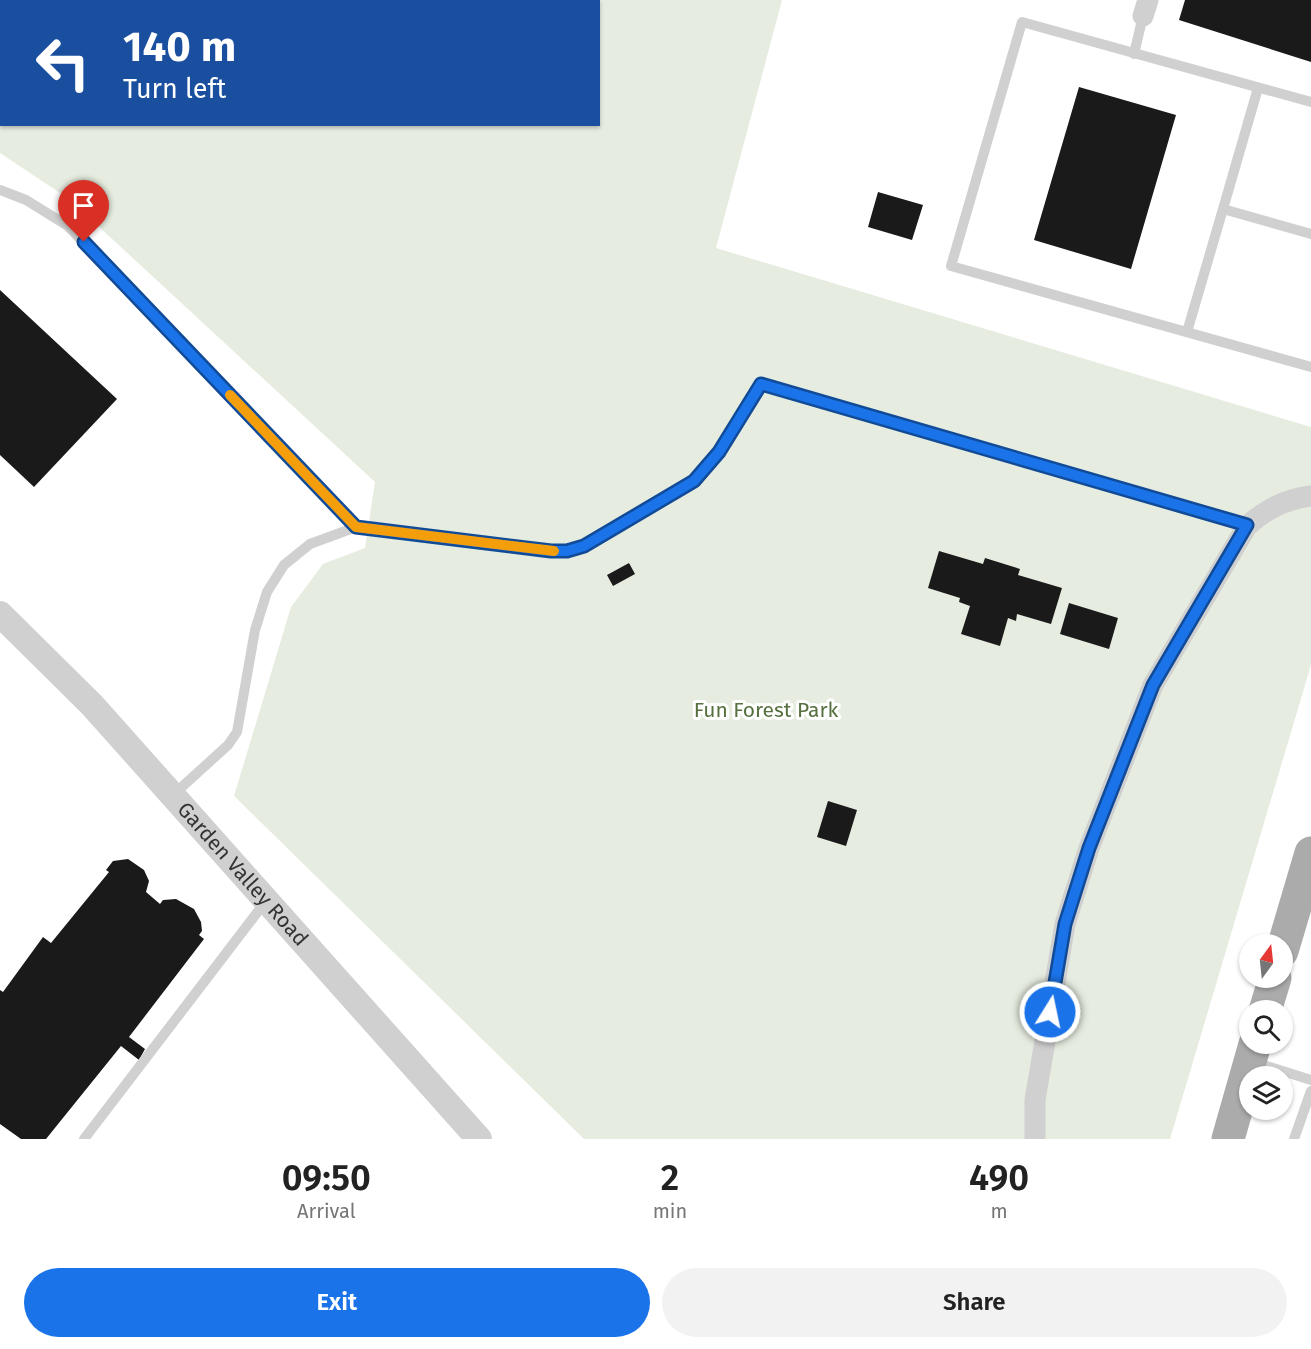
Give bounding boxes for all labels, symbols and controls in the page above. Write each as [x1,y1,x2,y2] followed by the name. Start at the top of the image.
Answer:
[123,22,236,72] text: 140 m
[24,24,102,102] icon: left
[123,73,226,105] text: Turn left
[58,180,109,242] pin
[67,189,100,222] icon: arrive
[694,697,839,723] park label: Fun Forest Park
[172,797,314,951] street label: Garden Valley Road
[1239,934,1293,988] north arrow
[1239,934,1293,1120] map controls
[1018,980,1082,1044] position arrow
[1239,1000,1293,1054] button: search
[1239,1066,1293,1120] button: layers
[282,1156,371,1200] text: 09:50
[661,1156,679,1200] text: 2
[969,1156,1029,1200] text: 490
[297,1199,356,1223] text: Arrival
[653,1199,687,1223] text: min
[991,1199,1008,1223] text: m
[24,1268,650,1337] button: Exit
[662,1268,1287,1337] button: Share

